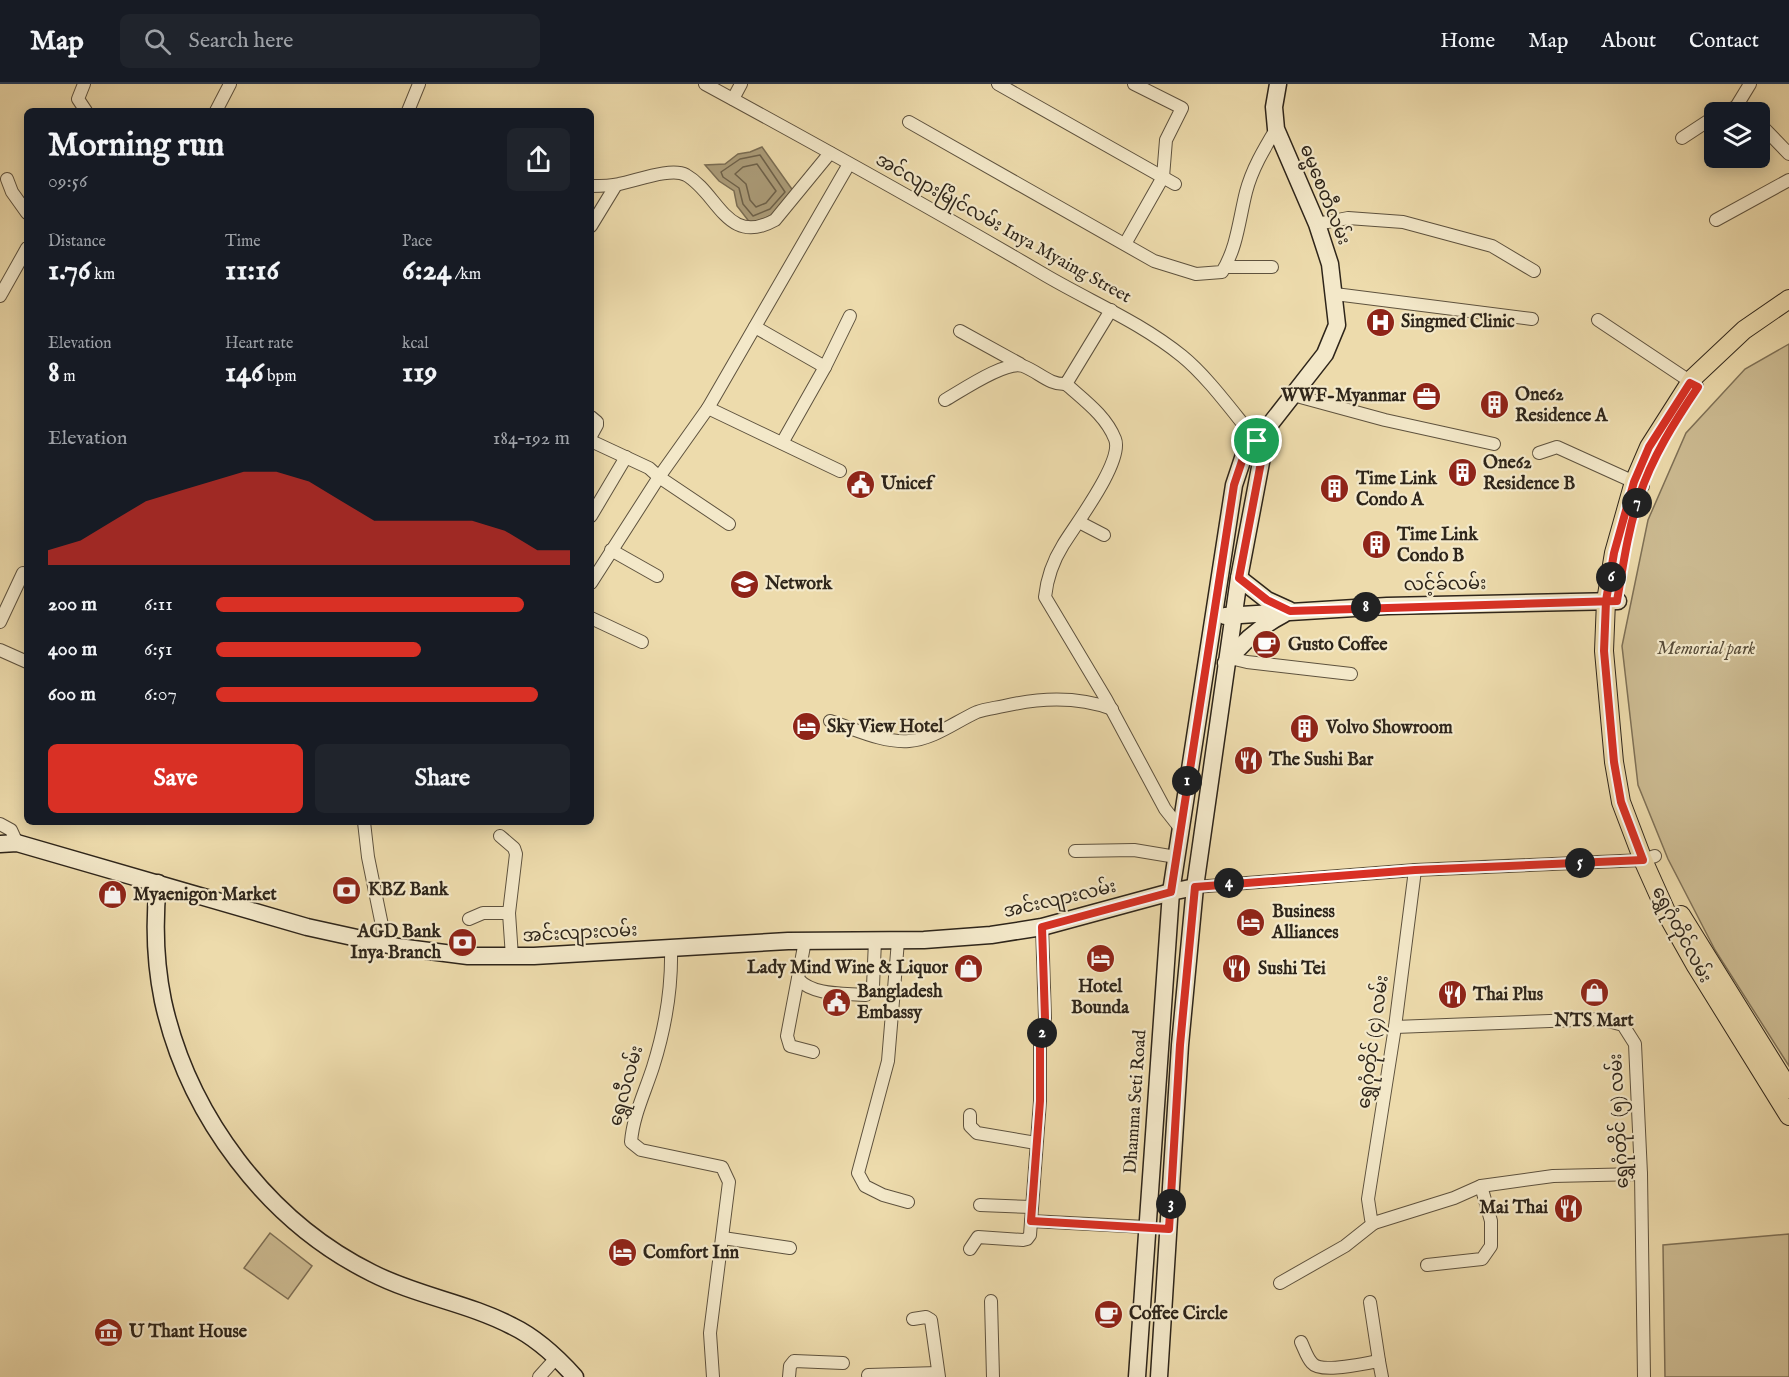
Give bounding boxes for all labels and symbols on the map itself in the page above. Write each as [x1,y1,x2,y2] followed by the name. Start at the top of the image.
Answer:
[1291,140,1358,250] street label: ဓမ္မစေတီလမ်း
[870,145,1137,311] street label: အင်လျားမြိုင်လမ်း Inya Myaing Street
[1364,306,1396,338] hospital icon: Singmed Clinic
[1401,311,1515,334] place label: Singmed Clinic
[1411,380,1443,412] office icon: WWF-Myanmar
[1515,384,1608,428] place label: One62 Residence A
[1280,385,1406,408] place label: WWF-Myanmar
[1478,389,1510,421] building icon: One62 Residence A
[1231,415,1282,466] pin
[1483,452,1575,496] place label: One62 Residence B
[1446,457,1478,489] building icon: One62 Residence B
[844,468,876,500] public building icon: Unicef
[1355,468,1438,512] place label: Time Link Condo A
[880,473,936,496] place label: Unicef
[1319,473,1351,505] building icon: Time Link Condo A
[1622,488,1652,518] pin: 7
[1396,524,1479,568] place label: Time Link Condo B
[1360,529,1392,561] building icon: Time Link Condo B
[1596,562,1626,592] pin: 6
[728,568,760,600] school or university icon: Network
[1403,570,1487,597] street label: လင့်ခ်လမ်း
[764,573,833,596] place label: Network
[1351,592,1381,622] pin: 8
[1251,629,1283,661] cafe icon: Gusto Coffee
[1288,634,1388,657] place label: Gusto Coffee
[1657,638,1755,661] park label: Memorial park
[790,711,822,743] hotel icon: Sky View Hotel
[1289,712,1321,744] building icon: Volvo Showroom
[827,716,944,739] place label: Sky View Hotel
[1325,717,1453,740] place label: Volvo Showroom
[1232,744,1264,776] restaurant icon: The Sushi Bar
[1268,749,1374,772] place label: The Sushi Bar
[1172,766,1202,796] pin: 1
[1565,848,1595,878] pin: 5
[1214,868,1244,898] pin: 4
[1001,873,1119,926] street label: အင်းလျားလမ်း
[331,874,363,906] bank icon: KBZ Bank
[96,879,128,911] shop icon: Myaenigon Market
[368,879,450,902] place label: KBZ Bank
[1644,881,1720,988] street label: ရွှေဂုံတိုင်လမ်း
[133,884,278,907] place label: Myaenigon Market
[1271,901,1339,945] place label: Business Alliances
[1235,906,1267,938] hotel icon: Business Alliances
[522,917,638,950] street label: အင်းလျားလမ်း
[350,921,442,965] place label: AGD Bank Inya Branch
[446,926,478,958] bank icon: AGD Bank Inya Branch
[1084,942,1116,974] hotel icon: Hotel Bounda
[953,952,985,984] shop icon: Lady Mind Wine & Liquor
[1221,953,1253,985] restaurant icon: Sushi Tei
[747,957,948,980] place label: Lady Mind Wine & Liquor
[1258,958,1326,981] place label: Sushi Tei
[1349,973,1397,1110] street label: ရွှေဂုံတိုင် (၄) လမ်း
[1071,976,1130,1020] place label: Hotel Bounda
[1578,976,1610,1008] shop icon: NTS Mart
[1436,979,1468,1011] restaurant icon: Thai Plus
[857,981,943,1025] place label: Bangladesh Embassy
[1472,984,1544,1007] place label: Thai Plus
[820,986,852,1018] public building icon: Bangladesh Embassy
[1553,1010,1634,1033] place label: NTS Mart
[1027,1018,1057,1048] pin: 2
[1119,1029,1153,1175] street label: Dhamma Seti Road
[601,1042,651,1129] street label: ရွှေလီလမ်း
[1601,1053,1637,1189] street label: ရွှေဂုံတိုင် (၅) လမ်း
[1156,1189,1186,1219] pin: 3
[1553,1192,1585,1224] restaurant icon: Mai Thai
[1479,1197,1548,1220] place label: Mai Thai
[606,1237,638,1269] hotel icon: Comfort Inn
[643,1242,740,1265] place label: Comfort Inn
[1092,1298,1124,1330] cafe icon: Coffee Circle
[1129,1303,1229,1326] place label: Coffee Circle
[92,1316,124,1348] museum icon: U Thant House
[128,1321,248,1344] place label: U Thant House

